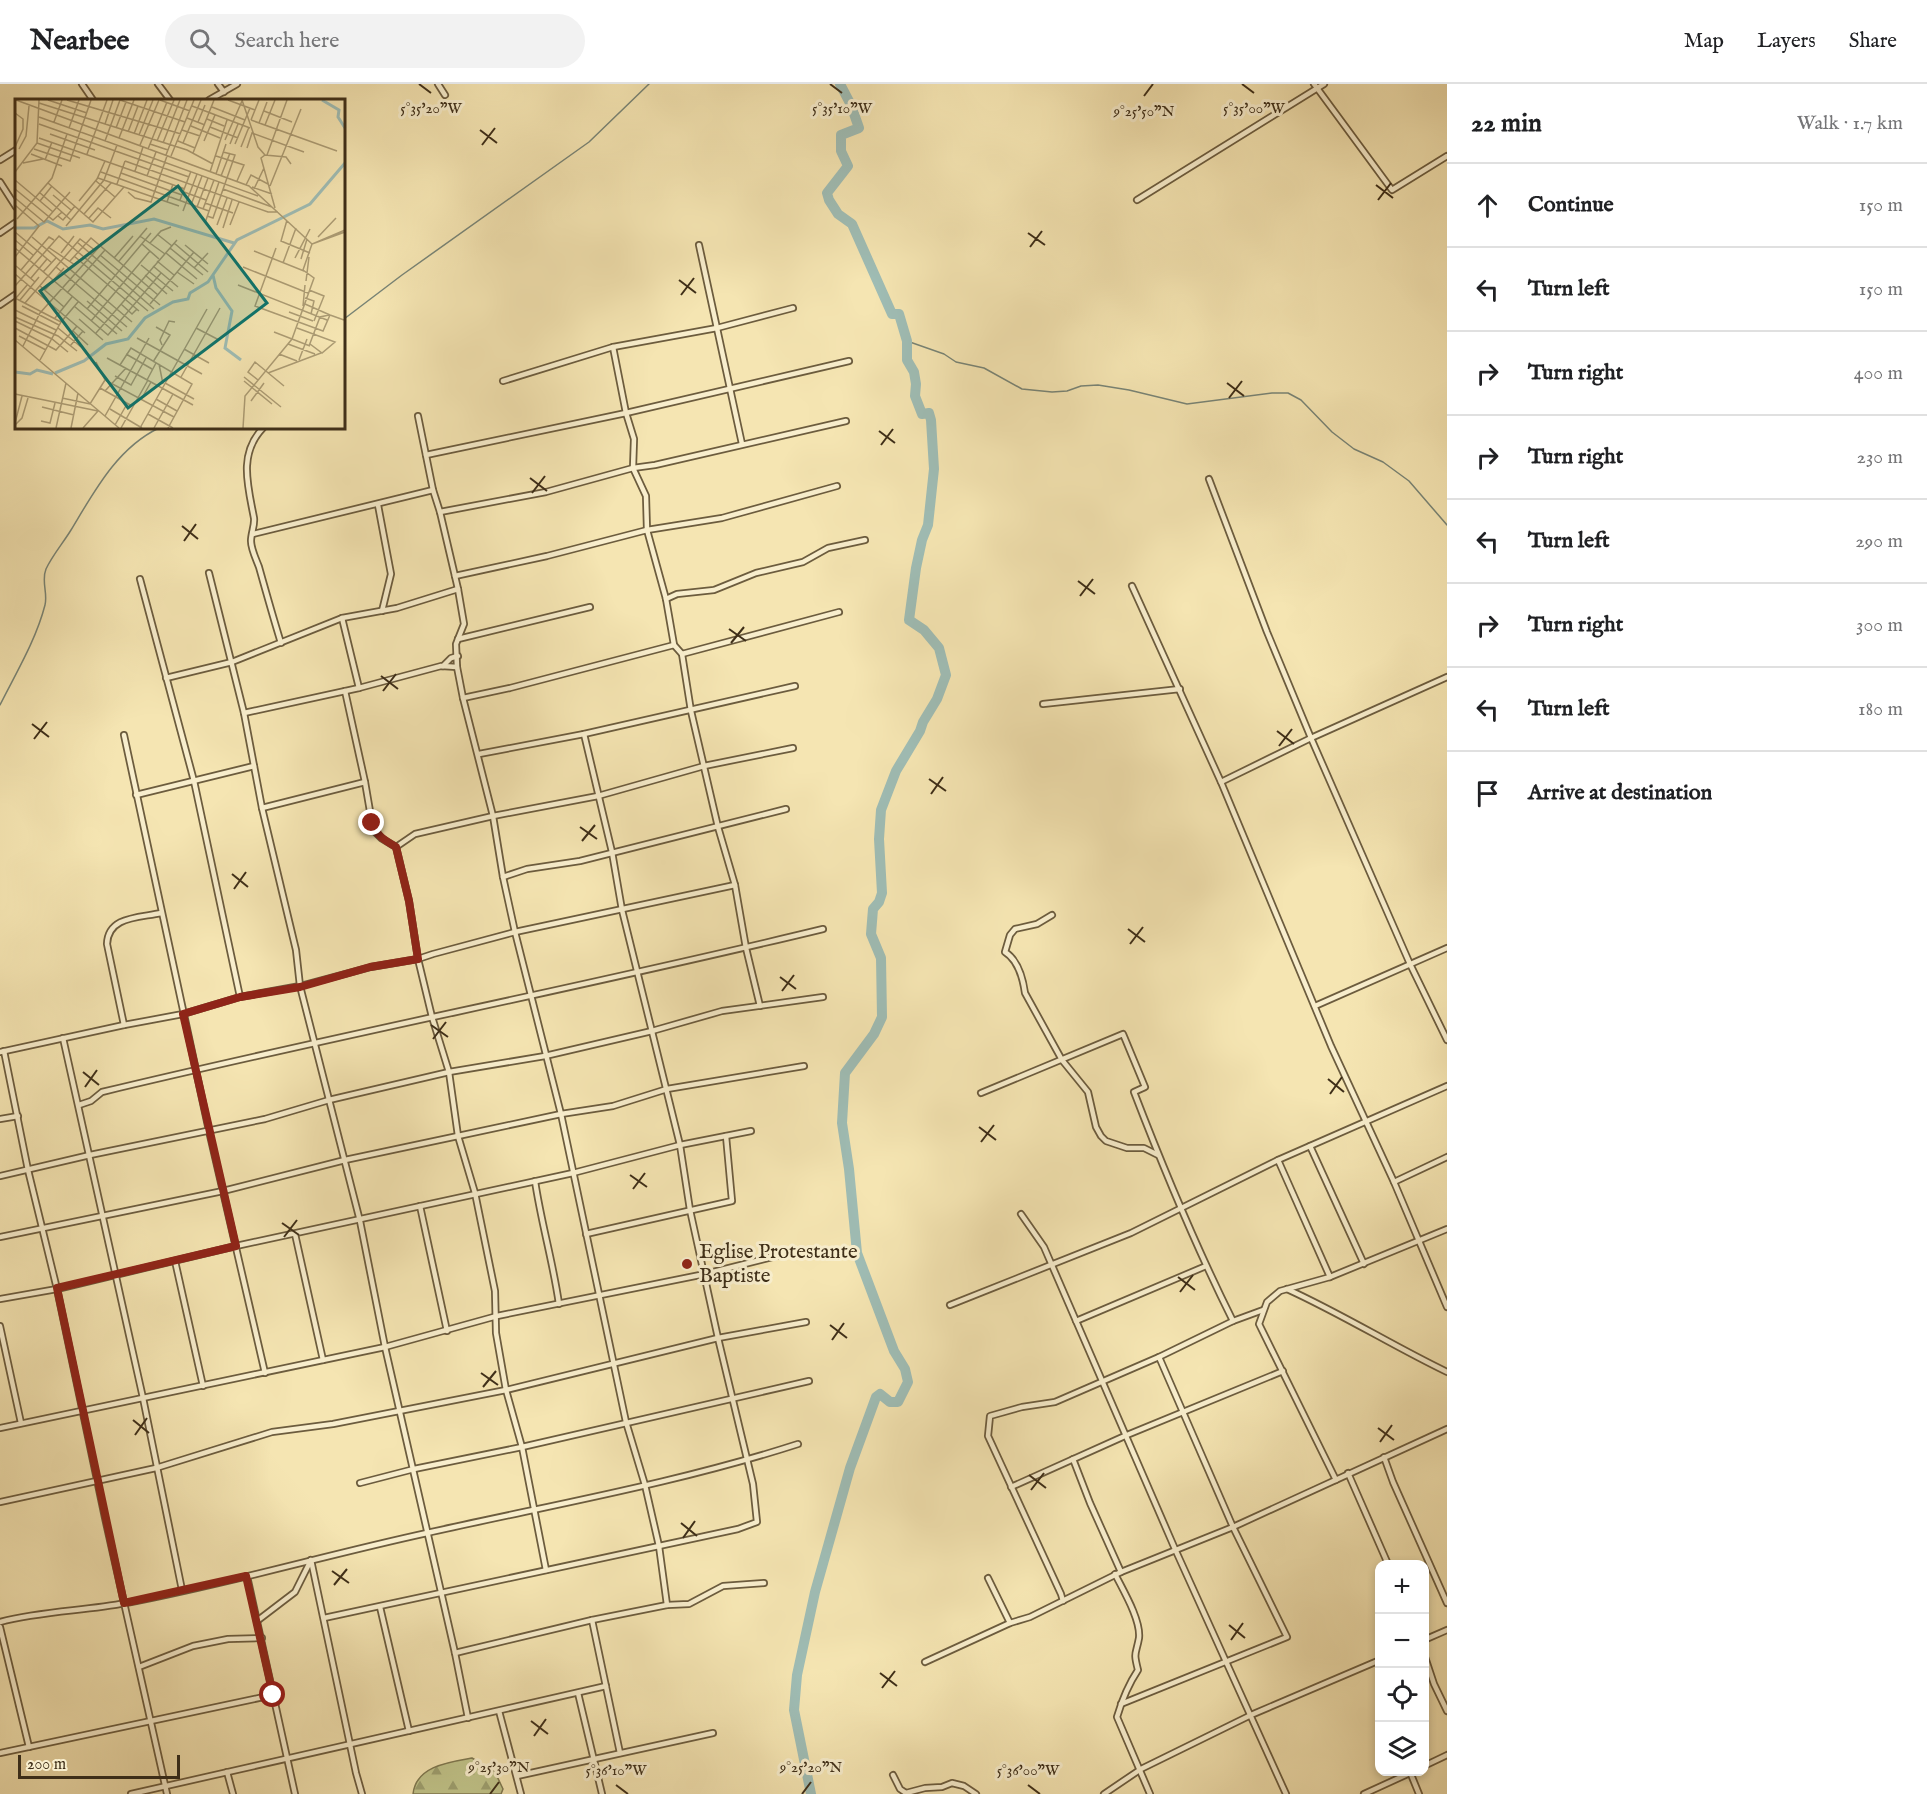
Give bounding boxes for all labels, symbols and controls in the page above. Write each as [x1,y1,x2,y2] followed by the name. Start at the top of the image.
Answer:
[165,14,585,68] search box
[30,24,129,59] text: Nearbee
[186,25,219,58] icon: search
[234,27,339,55] text: Search here
[1684,28,1724,55] text: Map
[1757,28,1816,55] text: Layers
[1849,28,1897,55] text: Share
[15,99,345,429] inset map
[400,99,462,118] text: 5°35'20"W
[812,99,873,118] text: 5°35'10"W
[1223,99,1286,118] text: 5°35'00"W
[1112,102,1175,121] text: 9°25'50"N
[1471,107,1542,140] text: 22 min
[1797,111,1903,136] text: Walk · 1.7 km
[1471,189,1504,222] icon: ahead
[1528,191,1614,219] text: Continue
[1859,193,1903,218] text: 150 m
[1471,273,1504,306] icon: left
[1528,275,1610,303] text: Turn left
[1859,277,1903,302] text: 150 m
[1471,357,1504,390] icon: right
[1528,359,1623,387] text: Turn right
[1854,361,1903,386] text: 400 m
[1471,441,1504,474] icon: right
[1528,443,1623,471] text: Turn right
[1857,445,1903,470] text: 230 m
[1471,525,1504,558] icon: left
[1528,527,1610,555] text: Turn left
[1855,529,1903,554] text: 290 m
[1471,609,1504,642] icon: right
[1528,611,1623,639] text: Turn right
[1856,613,1903,638] text: 300 m
[1471,693,1504,726] icon: left
[1528,695,1610,723] text: Turn left
[1858,697,1903,722] text: 180 m
[1471,777,1504,810] icon: arrive
[1528,779,1712,807] text: Arrive at destination
[358,809,384,835] route end
[699,1239,858,1290] place label: Eglise Protestante Baptiste
[680,1257,694,1271] marker: Eglise Protestante Baptiste
[1375,1560,1429,1776] map controls
[1375,1560,1429,1614] button: +
[1375,1614,1429,1668] button: −
[1375,1668,1429,1722] button: locate
[259,1681,285,1707] route start
[1375,1722,1429,1776] button: layers
[18,1752,180,1780] scale bar
[27,1755,66,1775] text: 200 m
[467,1758,530,1777] text: 9°25'30"N
[779,1758,842,1777] text: 9°25'20"N
[586,1761,647,1780] text: 5°36'10"W
[997,1761,1060,1780] text: 5°36'00"W

